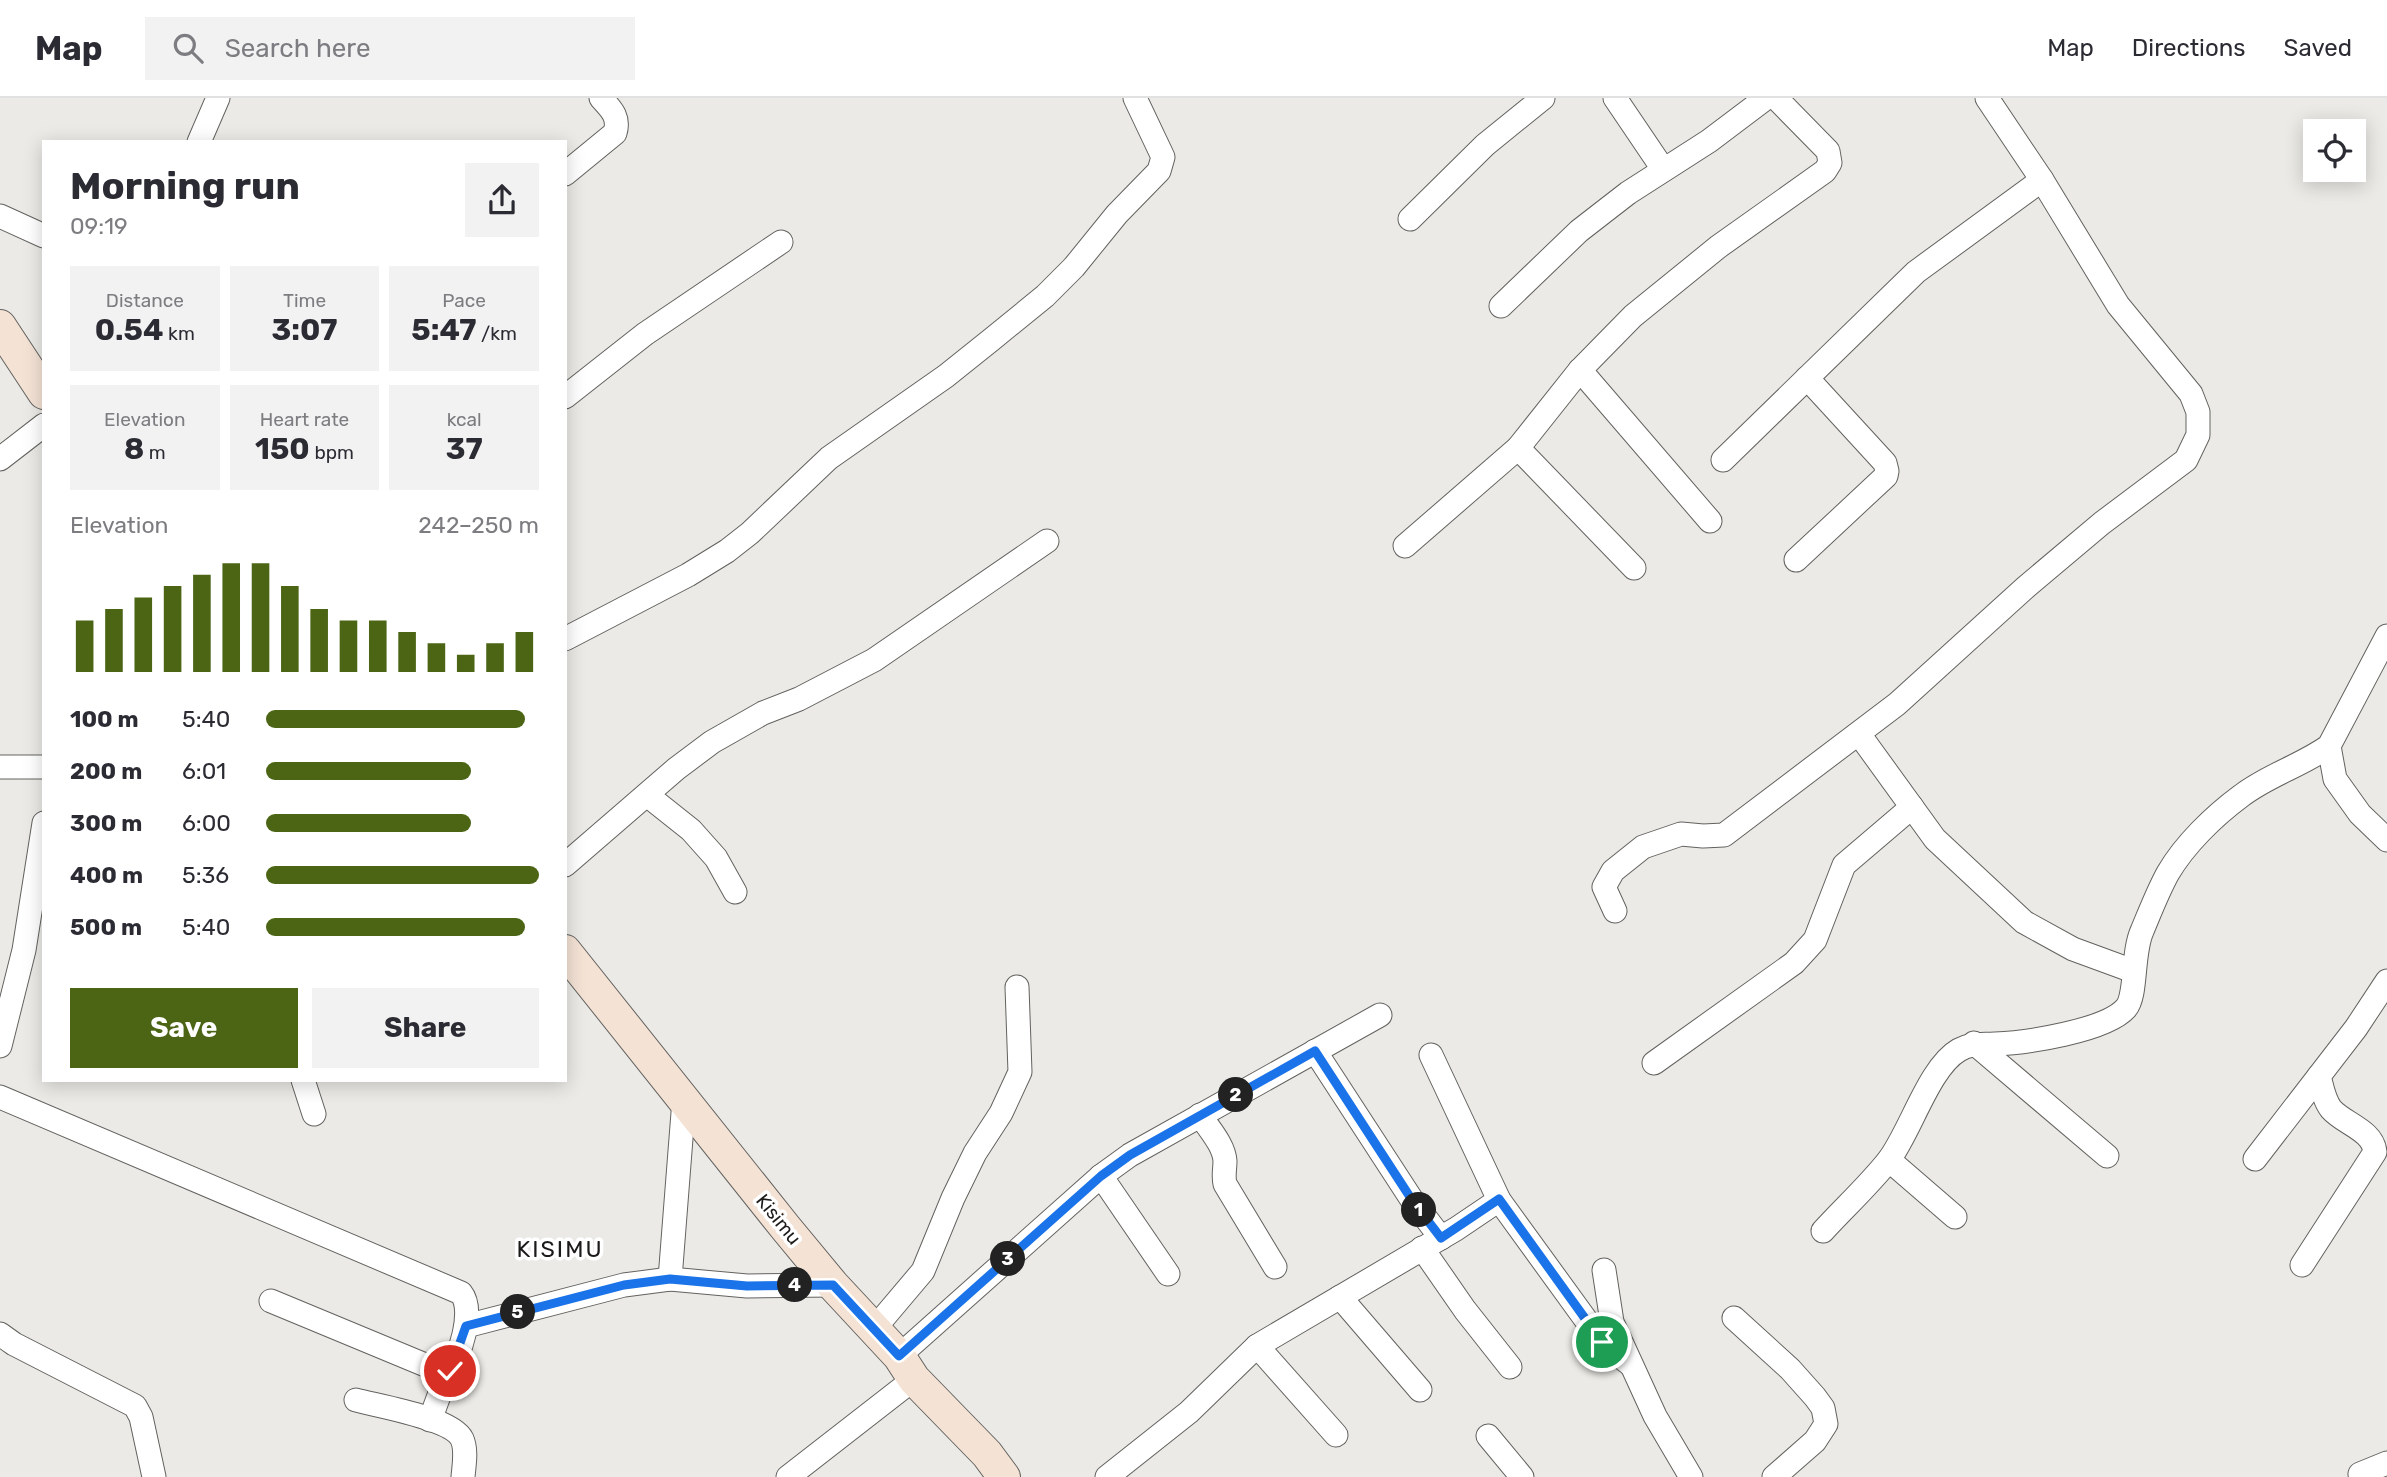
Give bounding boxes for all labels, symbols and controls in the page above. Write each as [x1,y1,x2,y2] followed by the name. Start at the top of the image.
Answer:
[145,17,635,80] search box
[35,29,103,68] text: Map
[169,29,207,67] icon: search
[225,33,370,64] text: Search here
[2047,34,2094,62] text: Map
[2132,34,2245,62] text: Directions
[2283,34,2352,62] text: Saved
[2303,119,2366,182] map controls
[2303,119,2366,182] button: locate
[70,163,300,209] text: Morning run
[465,163,539,237] button: share
[70,212,128,240] text: 09:19
[106,289,184,312] text: Distance
[283,289,326,312] text: Time
[442,289,486,312] text: Pace
[95,312,163,348] text: 0.54
[271,312,338,348] text: 3:07
[411,312,476,348] text: 5:47
[163,322,195,345] text: km
[476,322,517,345] text: /km
[104,408,186,431] text: Elevation
[260,408,349,431] text: Heart rate
[447,408,482,431] text: kcal
[124,431,144,467] text: 8
[255,431,310,467] text: 150
[446,431,483,467] text: 37
[144,441,166,464] text: m
[310,441,354,464] text: bpm
[70,511,169,539] text: Elevation
[418,511,539,539] text: 242–250 m
[70,705,139,733] text: 100 m
[182,705,230,733] text: 5:40
[70,757,142,785] text: 200 m
[182,757,226,785] text: 6:01
[70,809,142,837] text: 300 m
[182,809,231,837] text: 6:00
[70,861,143,889] text: 400 m
[182,861,229,889] text: 5:36
[70,913,142,941] text: 500 m
[182,913,230,941] text: 5:40
[70,988,298,1068] button: Save
[312,988,539,1068] button: Share
[1218,1077,1254,1112] pin: 2
[1229,1083,1242,1106] text: 2
[751,1189,806,1249] street label: Kisimu
[1402,1192,1436,1228] pin: 1
[1414,1198,1423,1221] text: 1
[516,1235,604,1263] district label: KISIMU
[990,1242,1026,1276] pin: 3
[1001,1247,1014,1270] text: 3
[778,1268,812,1302] pin: 4
[788,1273,801,1296] text: 4
[500,1294,536,1330] pin: 5
[511,1300,524,1323] text: 5
[1572,1312,1632,1372] pin
[1583,1323,1621,1361] icon: arrive
[420,1341,480,1401] pin
[431,1352,469,1390] icon: check

